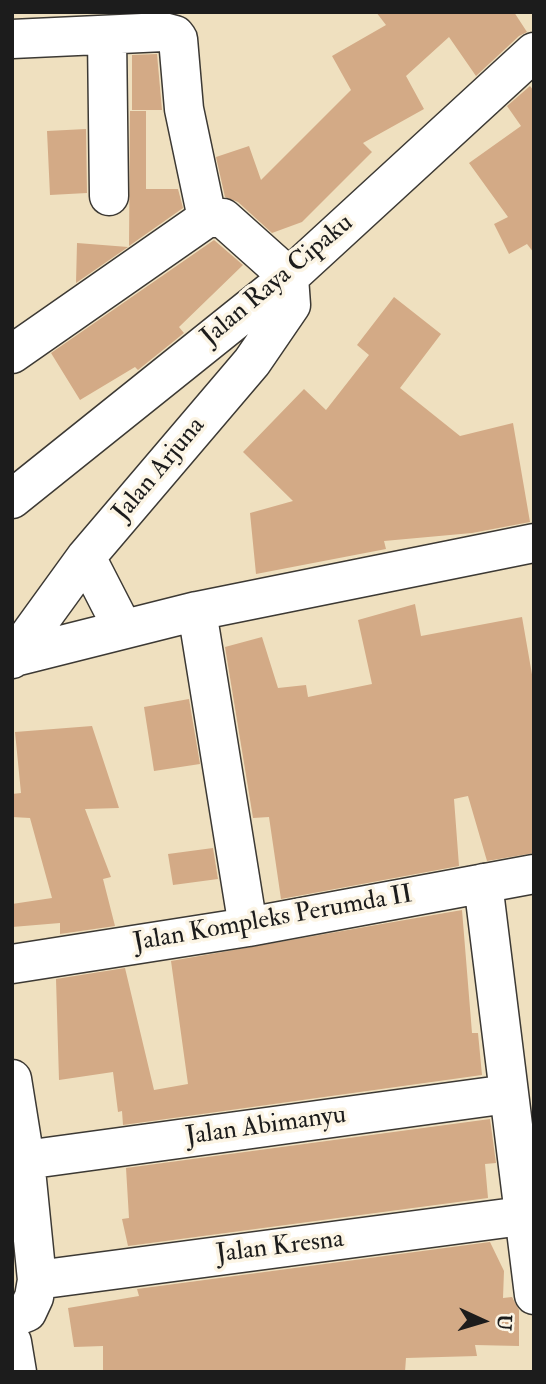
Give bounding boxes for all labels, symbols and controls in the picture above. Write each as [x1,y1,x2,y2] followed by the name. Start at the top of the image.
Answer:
[196,208,360,354] street label: Jalan Raya Cipaku
[107,411,213,529] street label: Jalan Arjuna
[131,880,415,960] street label: Jalan Kompleks Perumda II
[184,1100,348,1154] street label: Jalan Abimanyu
[214,1225,346,1271] street label: Jalan Kresna
[448,1286,518,1356] north arrow
[491,1314,516,1331] text: U

